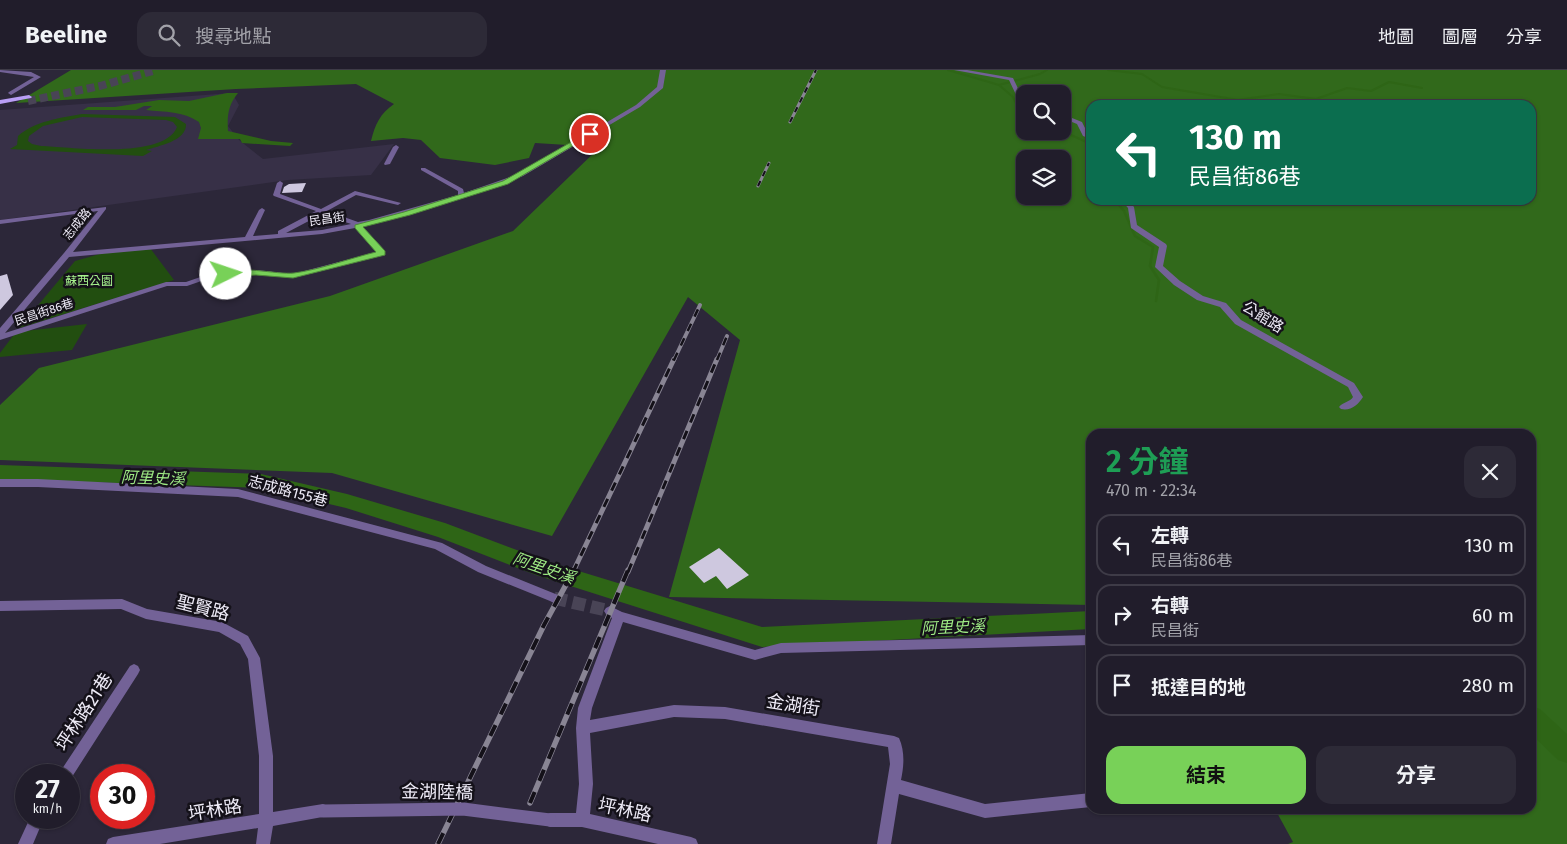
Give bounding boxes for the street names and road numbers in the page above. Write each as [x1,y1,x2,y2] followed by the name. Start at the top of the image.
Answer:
[60,206,94,242] street label: 志成路
[308,210,346,228] street label: 民昌街
[13,296,75,328] street label: 民昌街86巷
[1239,297,1287,337] street label: 公館路
[246,472,330,510] street label: 志成路155巷
[174,591,232,625] street label: 聖賢路
[51,669,117,755] street label: 坪林路21巷
[765,690,821,720] street label: 金湖街
[401,780,473,804] street label: 金湖陸橋
[596,794,654,826] street label: 坪林路
[187,795,243,825] street label: 坪林路

